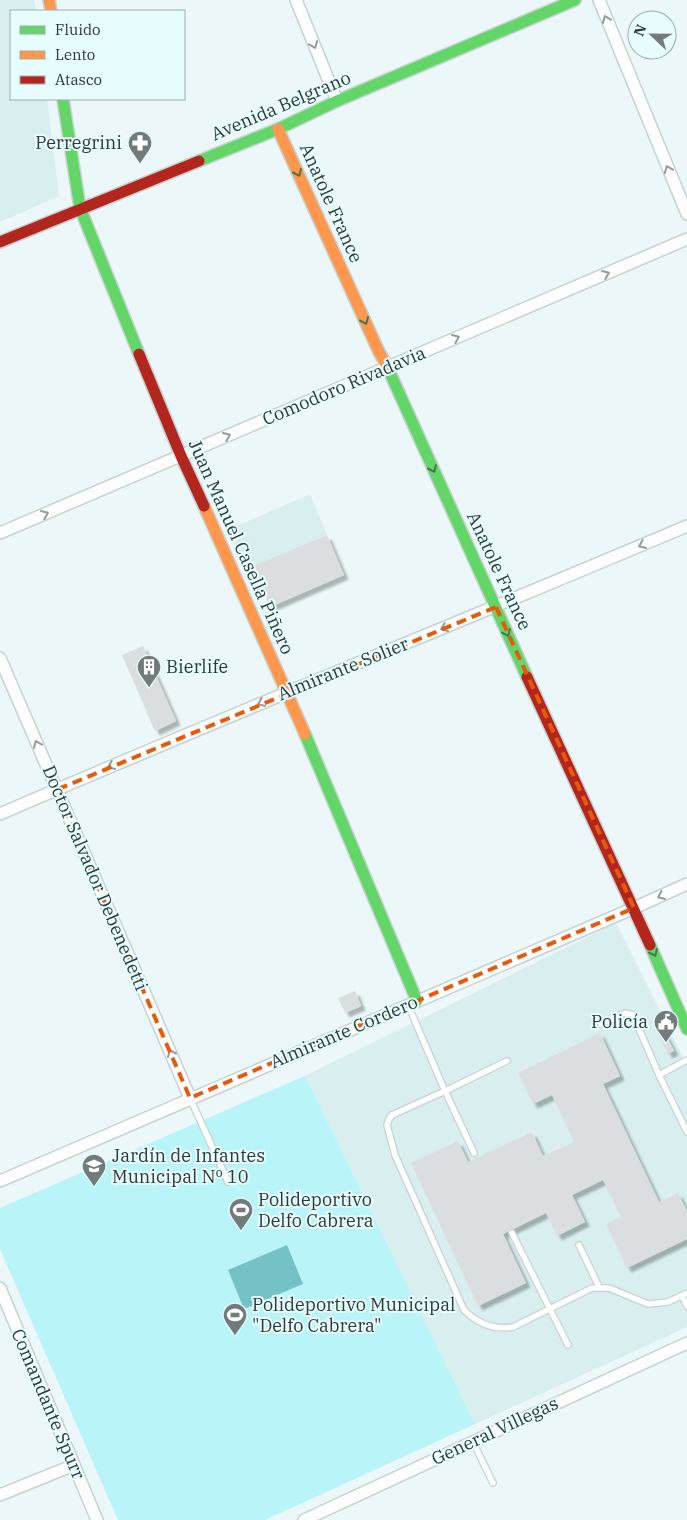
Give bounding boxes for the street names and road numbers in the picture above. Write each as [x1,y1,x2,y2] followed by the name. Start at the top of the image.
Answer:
[208,66,354,145] street label: Avenida Belgrano
[295,140,368,266] street label: Anatole France
[259,341,429,430] street label: Comodoro Rivadavia
[184,436,299,658] street label: Juan Manuel Casella Piñero
[462,508,537,634] street label: Anatole France
[274,632,412,705] street label: Almirante Solier
[38,762,154,994] street label: Doctor Salvador Debenedetti
[266,990,421,1073] street label: Almirante Cordero
[6,1325,91,1483] street label: Comandante Spurr
[428,1391,562,1470] street label: General Villegas

